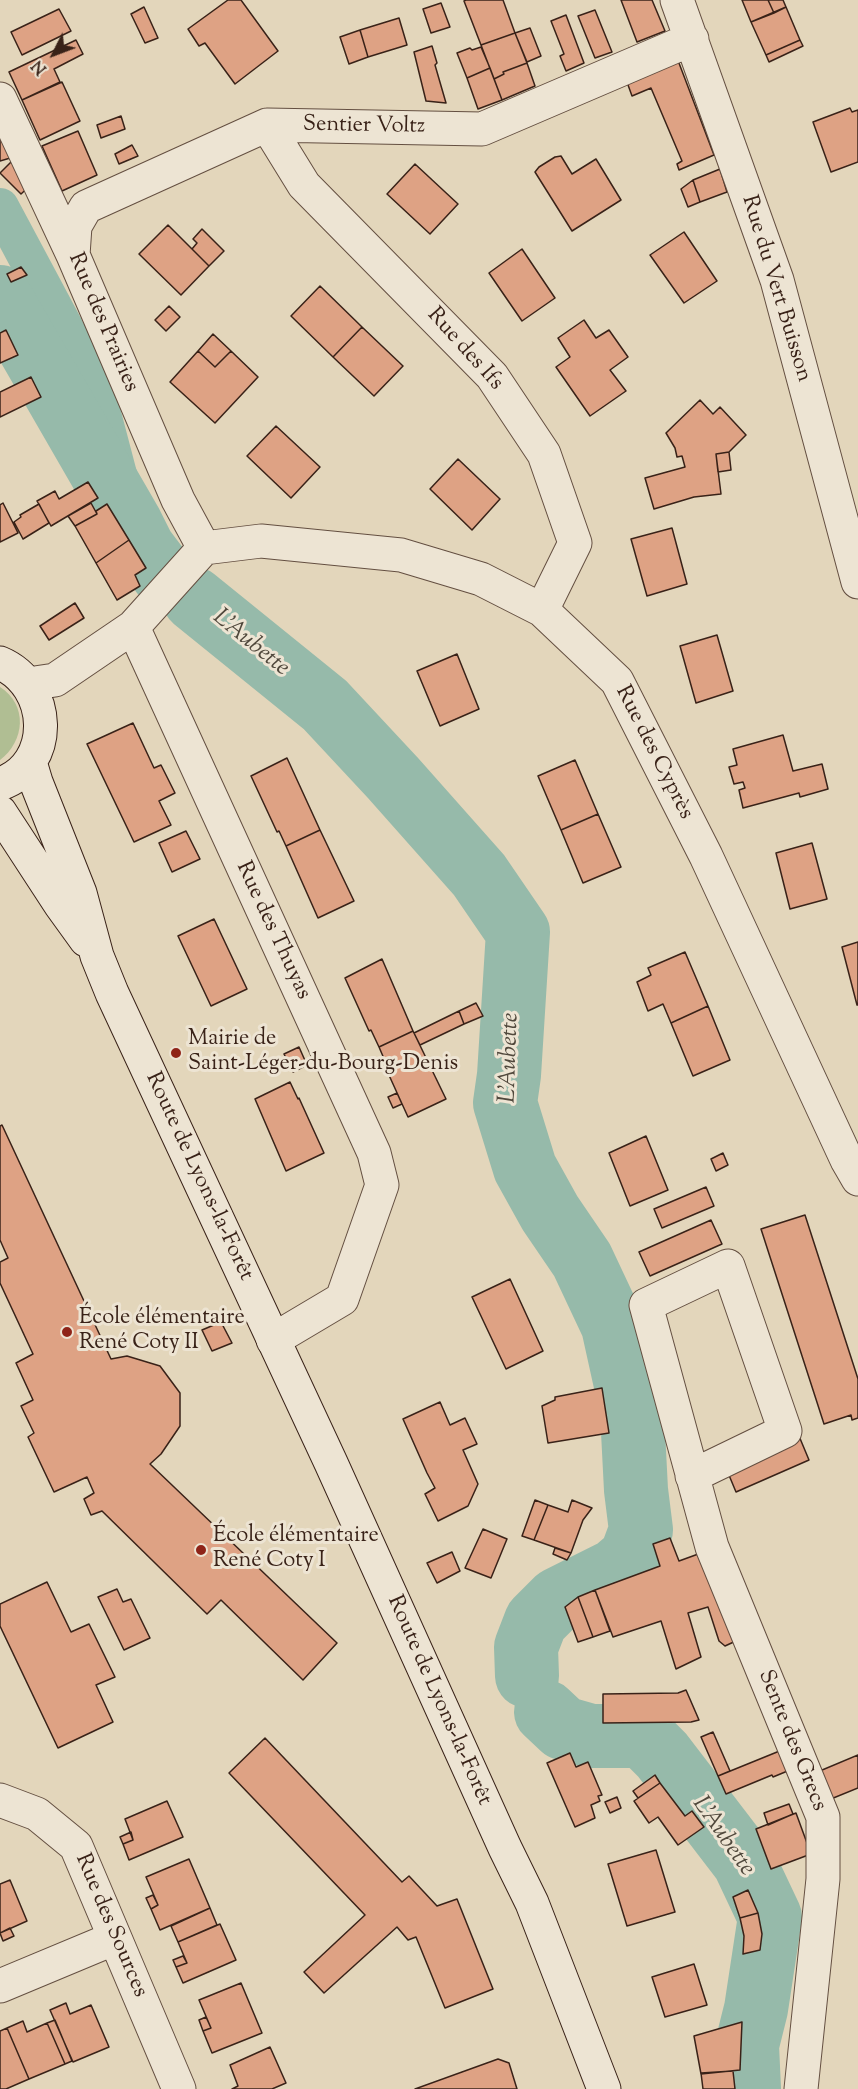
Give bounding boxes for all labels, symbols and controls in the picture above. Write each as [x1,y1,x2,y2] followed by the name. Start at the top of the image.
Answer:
[24,24,84,84] north arrow
[27,54,53,79] text: N
[303,113,425,141] street label: Sentier Voltz
[734,192,816,386] street label: Rue du Vert Buisson
[61,250,143,396] street label: Rue des Prairies
[420,303,508,397] street label: Rue des Ifs
[206,604,294,684] water label: L'Aubette
[608,682,698,824] street label: Rue des Cyprès
[229,858,315,1004] street label: Rue des Thuyas
[495,1012,527,1104] water label: L'Aubette
[188,1027,458,1078] place label: Mairie de Saint-Léger-du-Bourg-Denis
[169,1046,183,1060] marker: Mairie de Saint-Léger-du-Bourg-Denis
[138,1069,258,1285] street label: Route de Lyons-la-Forêt
[79,1306,245,1358] place label: École élémentaire René Coty II
[60,1325,74,1339] marker: École élémentaire René Coty II
[213,1524,379,1576] place label: École élémentaire René Coty I
[194,1543,208,1557] marker: École élémentaire René Coty I
[380,1592,496,1810] street label: Route de Lyons-la-Forêt
[751,1667,831,1815] street label: Sente des Grecs
[684,1792,760,1882] water label: L'Aubette
[68,1850,152,2002] street label: Rue des Sources

